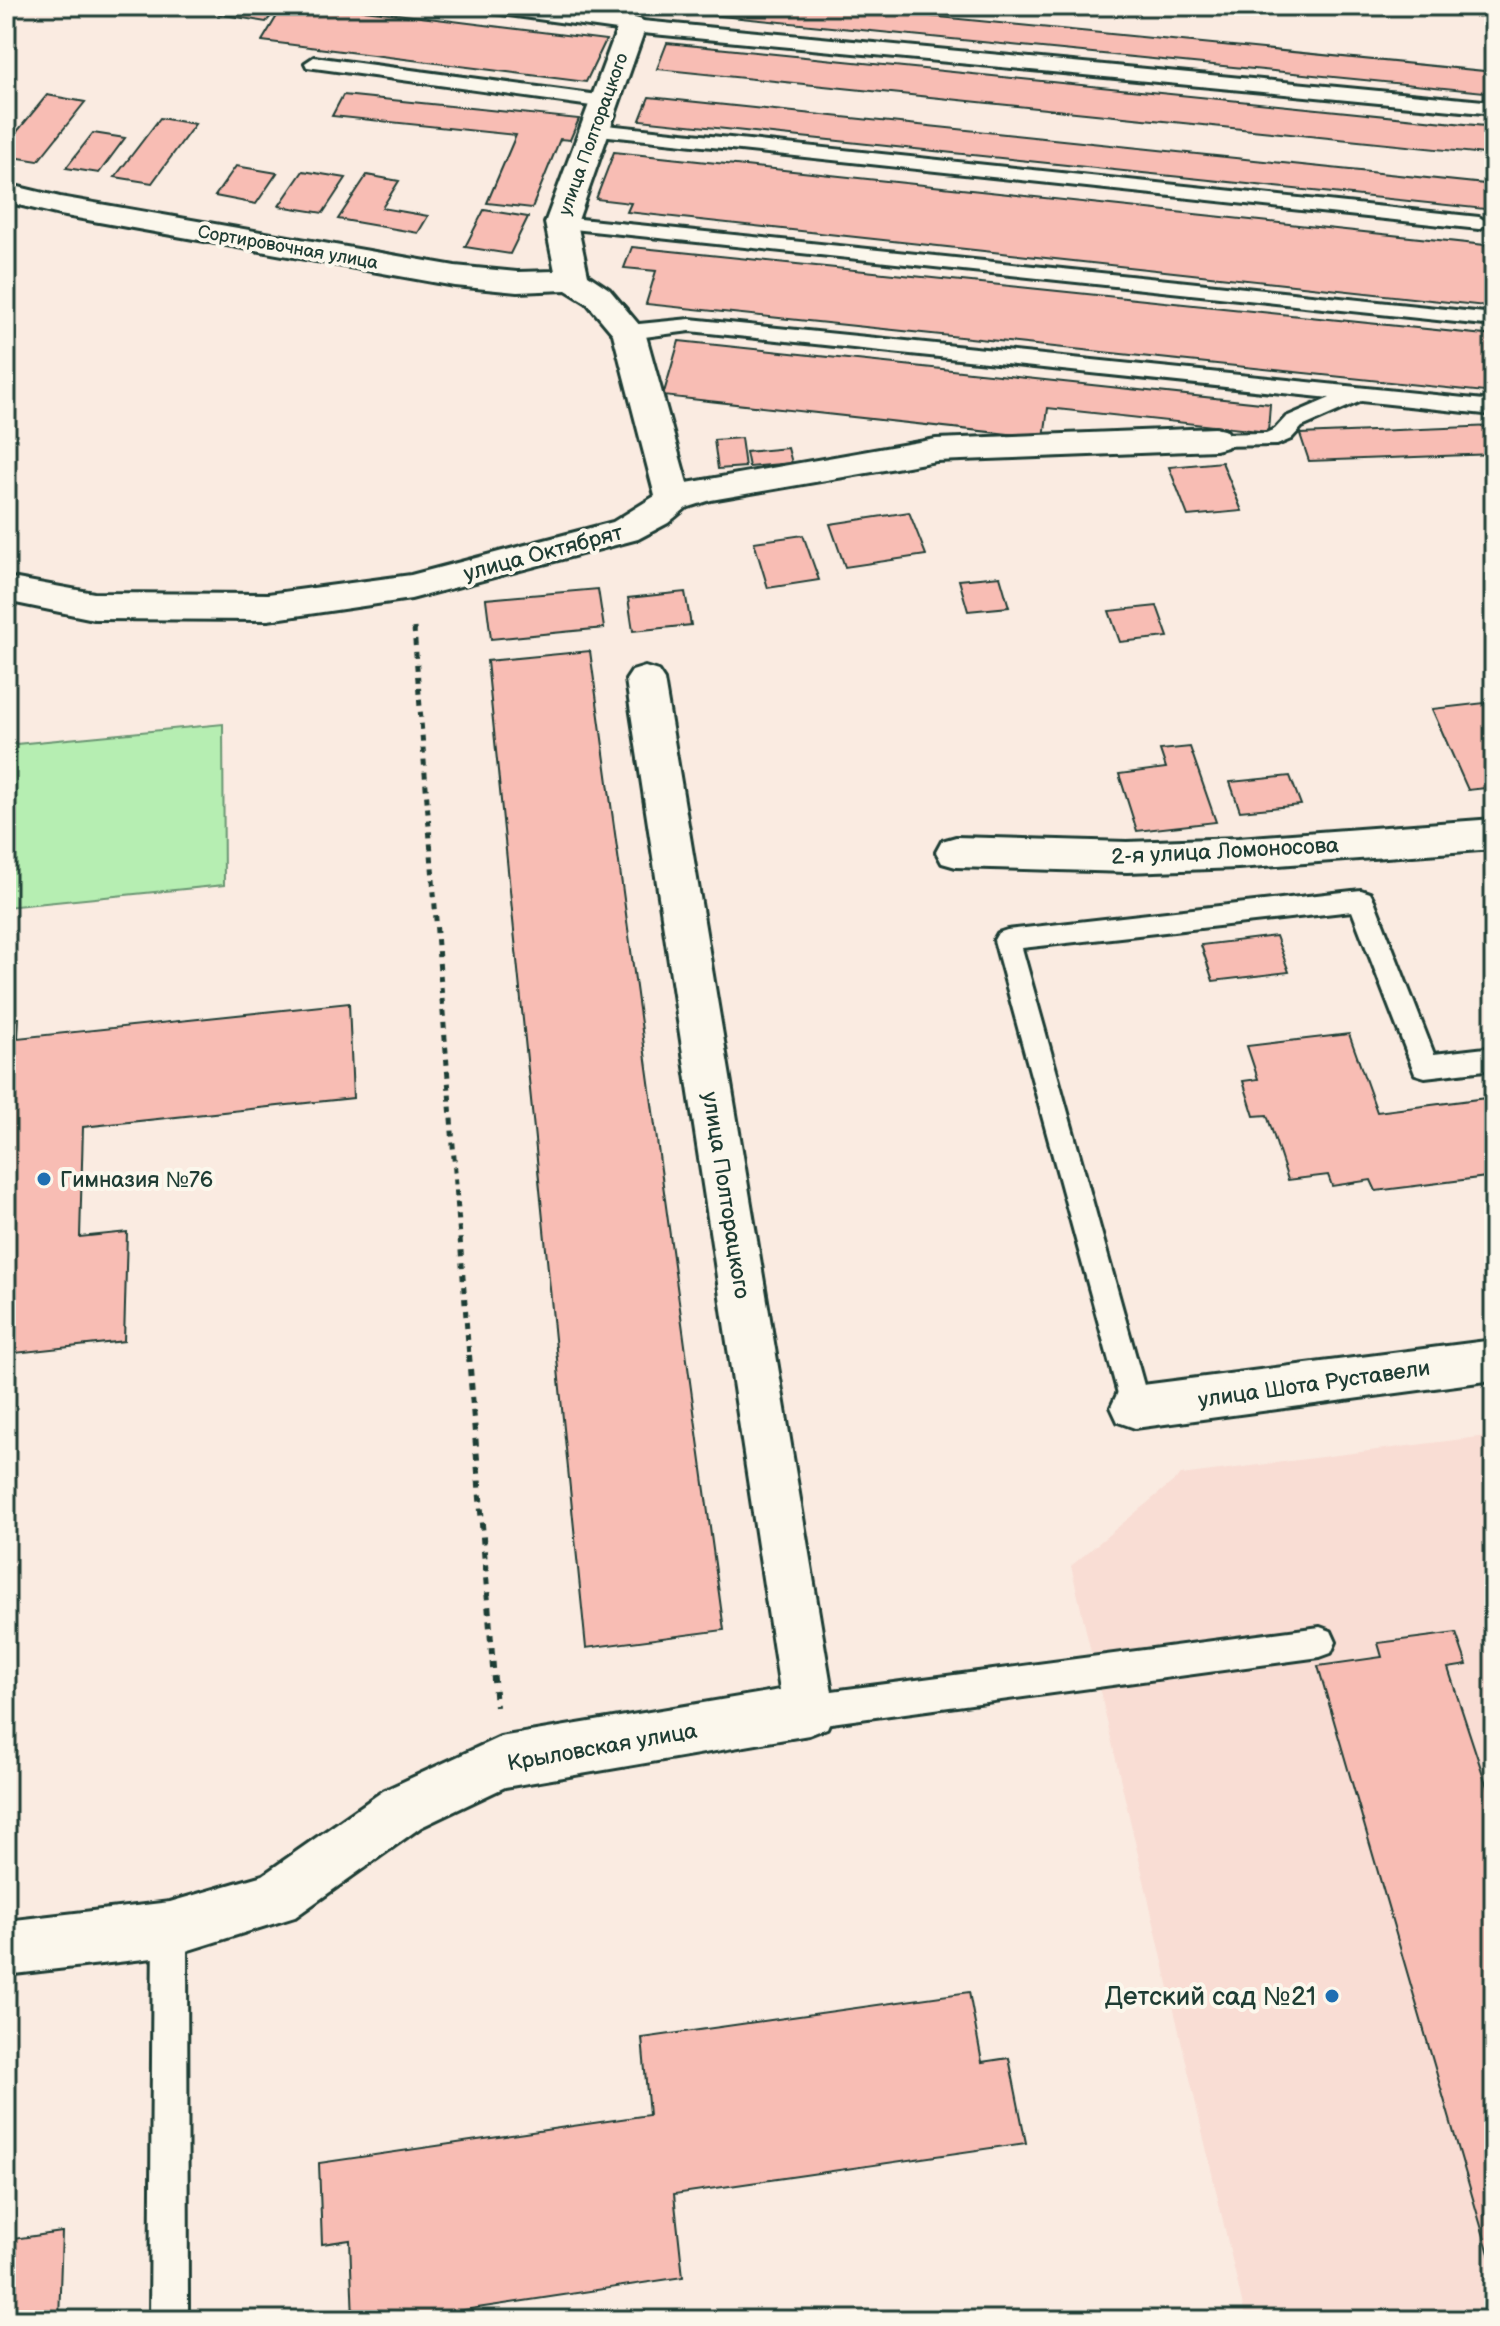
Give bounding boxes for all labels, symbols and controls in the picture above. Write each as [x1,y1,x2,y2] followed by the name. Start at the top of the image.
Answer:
[554,50,633,218] street label: улица Полторацкого
[196,221,380,274] street label: Сортировочная улица
[461,519,627,588] street label: улица Октябрят
[1110,832,1340,871] street label: 2-я улица Ломоносова
[696,1090,755,1301] street label: улица Полторацкого
[60,1167,213,1194] place label: Гимназия №76
[35,1170,53,1188] marker: Гимназия №76
[1196,1355,1432,1414] street label: улица Шота Руставели
[505,1718,699,1777] street label: Крыловская улица
[1105,1982,1316,2013] place label: Детский сад №21
[1323,1987,1341,2005] marker: Детский сад №21

